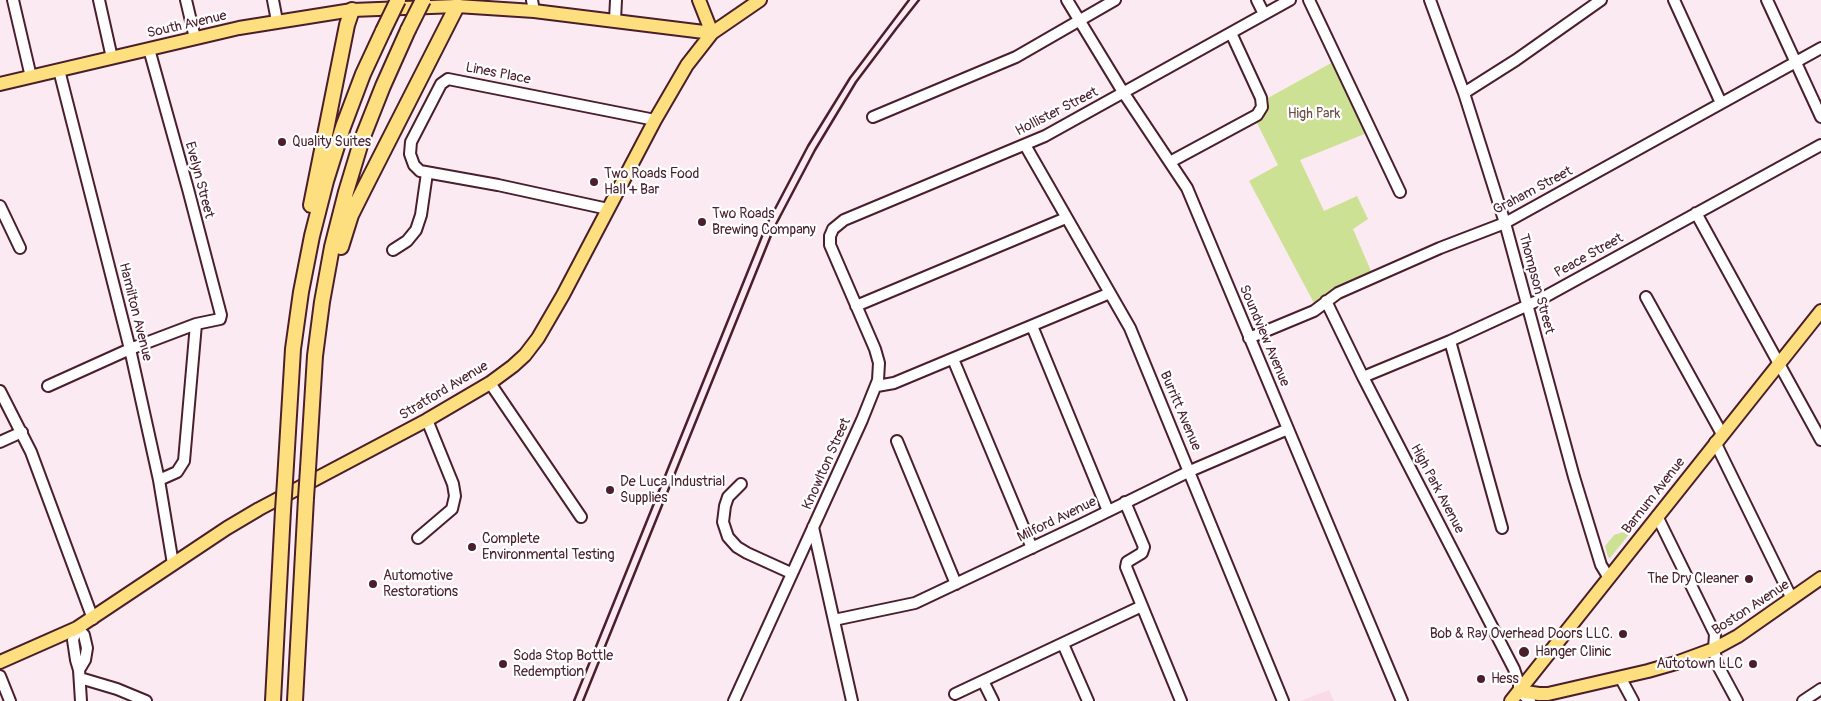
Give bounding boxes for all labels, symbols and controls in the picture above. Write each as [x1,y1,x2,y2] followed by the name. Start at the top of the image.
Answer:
[146,8,228,42] street label: South Avenue
[464,59,532,89] street label: Lines Place
[1013,84,1101,140] street label: Hollister Street
[1288,106,1340,122] park label: High Park
[292,134,371,150] place label: Quality Suites
[276,136,288,148] marker: Quality Suites
[181,140,217,220] street label: Evelyn Street
[1491,163,1575,219] street label: Graham Street
[604,166,699,198] place label: Two Roads Food Hall + Bar
[588,176,600,188] marker: Two Roads Food Hall + Bar
[712,206,816,238] place label: Two Roads Brewing Company
[696,216,708,228] marker: Two Roads Brewing Company
[1552,230,1626,282] street label: Peace Street
[1515,232,1557,336] street label: Thompson Street
[115,261,155,363] street label: Hamilton Avenue
[1235,283,1293,389] street label: Soundview Avenue
[397,358,491,424] street label: Stratford Avenue
[1156,369,1204,453] street label: Burritt Avenue
[799,415,855,513] street label: Knowlton Street
[1406,441,1468,537] street label: High Park Avenue
[1619,454,1689,538] street label: Barnum Avenue
[620,474,725,507] place label: De Luca Industrial Supplies
[604,484,616,496] marker: De Luca Industrial Supplies
[1015,494,1099,546] street label: Milford Avenue
[482,531,614,564] place label: Complete Environmental Testing
[466,541,478,553] marker: Complete Environmental Testing
[383,568,458,600] place label: Automotive Restorations
[1647,571,1739,587] place label: The Dry Cleaner
[1743,573,1755,585] marker: The Dry Cleaner
[1709,577,1793,639] street label: Boston Avenue
[367,578,379,590] marker: Automotive Restorations
[1430,626,1613,642] place label: Bob & Ray Overhead Doors LLC.
[1617,628,1629,640] marker: Bob & Ray Overhead Doors LLC.
[1535,644,1612,660] place label: Hanger Clinic
[1517,645,1531,659] marker: Hanger Clinic
[513,648,613,680] place label: Soda Stop Bottle Redemption
[1656,656,1743,672] place label: Autotown LLC
[497,658,509,670] marker: Soda Stop Bottle Redemption
[1747,658,1759,670] marker: Autotown LLC
[1491,671,1519,687] place label: Hess
[1475,673,1487,685] marker: Hess

